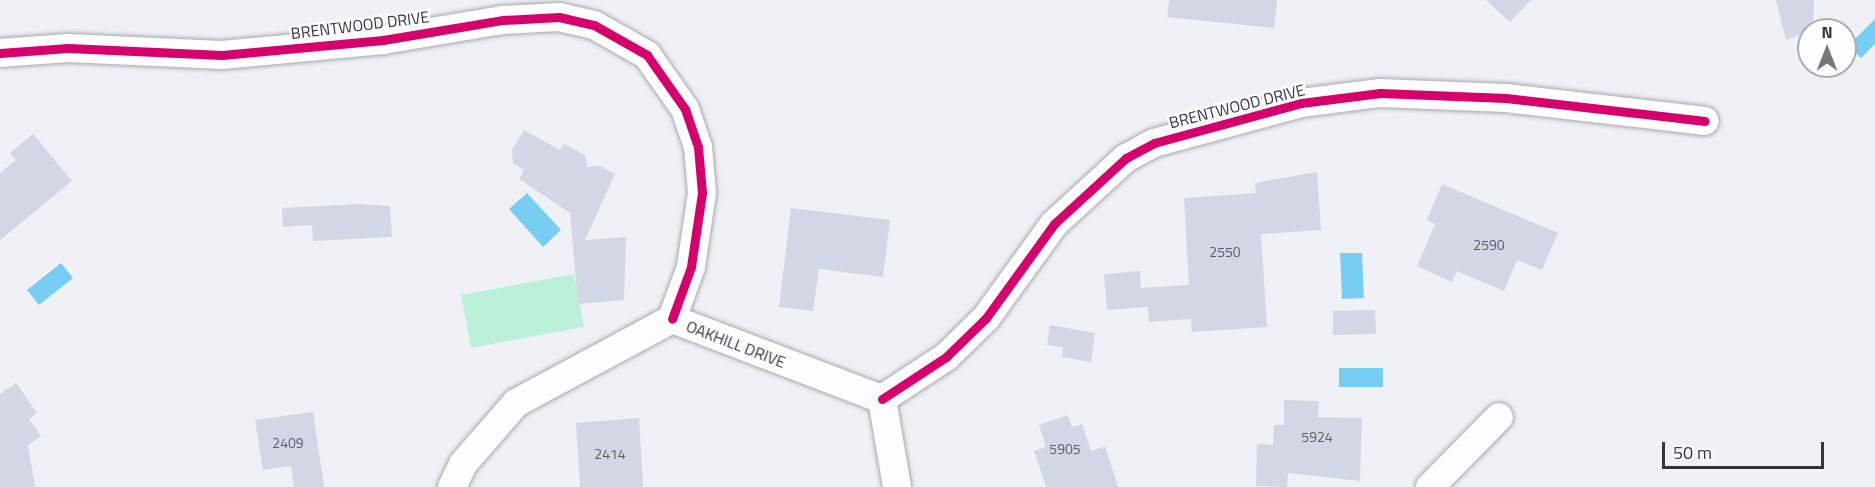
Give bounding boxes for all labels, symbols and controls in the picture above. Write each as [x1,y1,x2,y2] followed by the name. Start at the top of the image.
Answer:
[290,7,430,43] street label: BRENTWOOD DRIVE
[1797,18,1857,78] north arrow
[1821,20,1833,44] text: N
[1167,80,1307,132] street label: BRENTWOOD DRIVE
[1473,237,1505,253] house number: 2590
[1209,244,1241,260] house number: 2550
[684,316,788,372] street label: OAKHILL DRIVE
[1301,429,1333,445] house number: 5924
[1665,430,1827,468] scale bar
[272,435,304,451] house number: 2409
[1673,439,1712,466] text: 50 m
[1049,441,1081,457] house number: 5905
[594,446,626,462] house number: 2414

